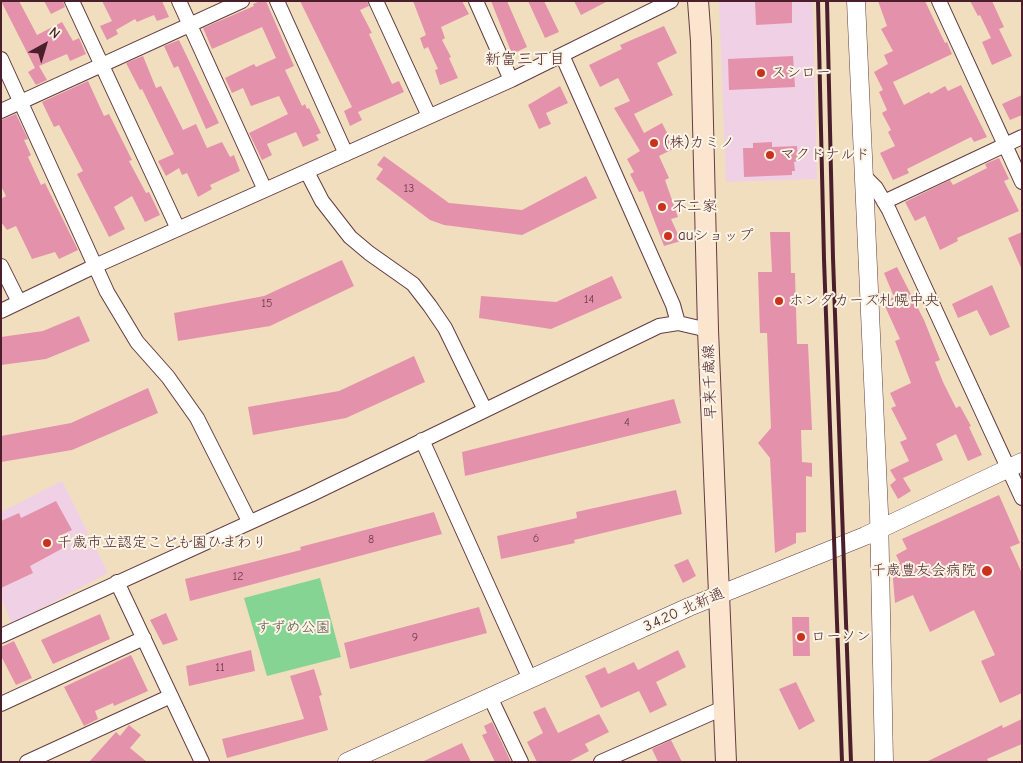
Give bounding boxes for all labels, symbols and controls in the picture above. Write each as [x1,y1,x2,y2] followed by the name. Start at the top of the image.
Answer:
[20,20,70,70] north arrow
[46,23,64,42] text: N
[485,49,565,69] district label: 新富三丁目
[771,64,831,82] place label: スシロー
[755,67,767,79] marker: スシロー
[664,134,734,152] place label: (株)カミノ
[648,137,660,149] marker: (株)カミノ
[780,146,870,164] place label: マクドナルド
[764,149,776,161] marker: マクドナルド
[404,182,414,196] house number: 13
[672,198,717,216] place label: 不二家
[656,201,668,213] marker: 不二家
[678,227,753,245] place label: auショップ
[662,230,674,242] marker: auショップ
[789,292,939,310] place label: ホンダカーズ札幌中央
[584,293,594,307] house number: 14
[773,295,785,307] marker: ホンダカーズ札幌中央
[261,297,273,311] house number: 15
[700,344,720,420] street label: 早来千歳線
[624,416,630,430] house number: 4
[533,532,539,546] house number: 6
[368,533,374,547] house number: 8
[57,534,267,552] place label: 千歳市立認定こども園ひまわり
[41,537,53,549] marker: 千歳市立認定こども園ひまわり
[871,562,976,580] place label: 千歳豊友会病院
[980,564,994,578] marker: 千歳豊友会病院
[232,570,244,584] house number: 12
[641,584,727,636] street label: 3.4.20 北新通
[256,619,330,637] park label: すずめ公園
[811,628,871,646] place label: ローソン
[412,631,418,645] house number: 9
[795,631,807,643] marker: ローソン
[215,661,225,675] house number: 11

